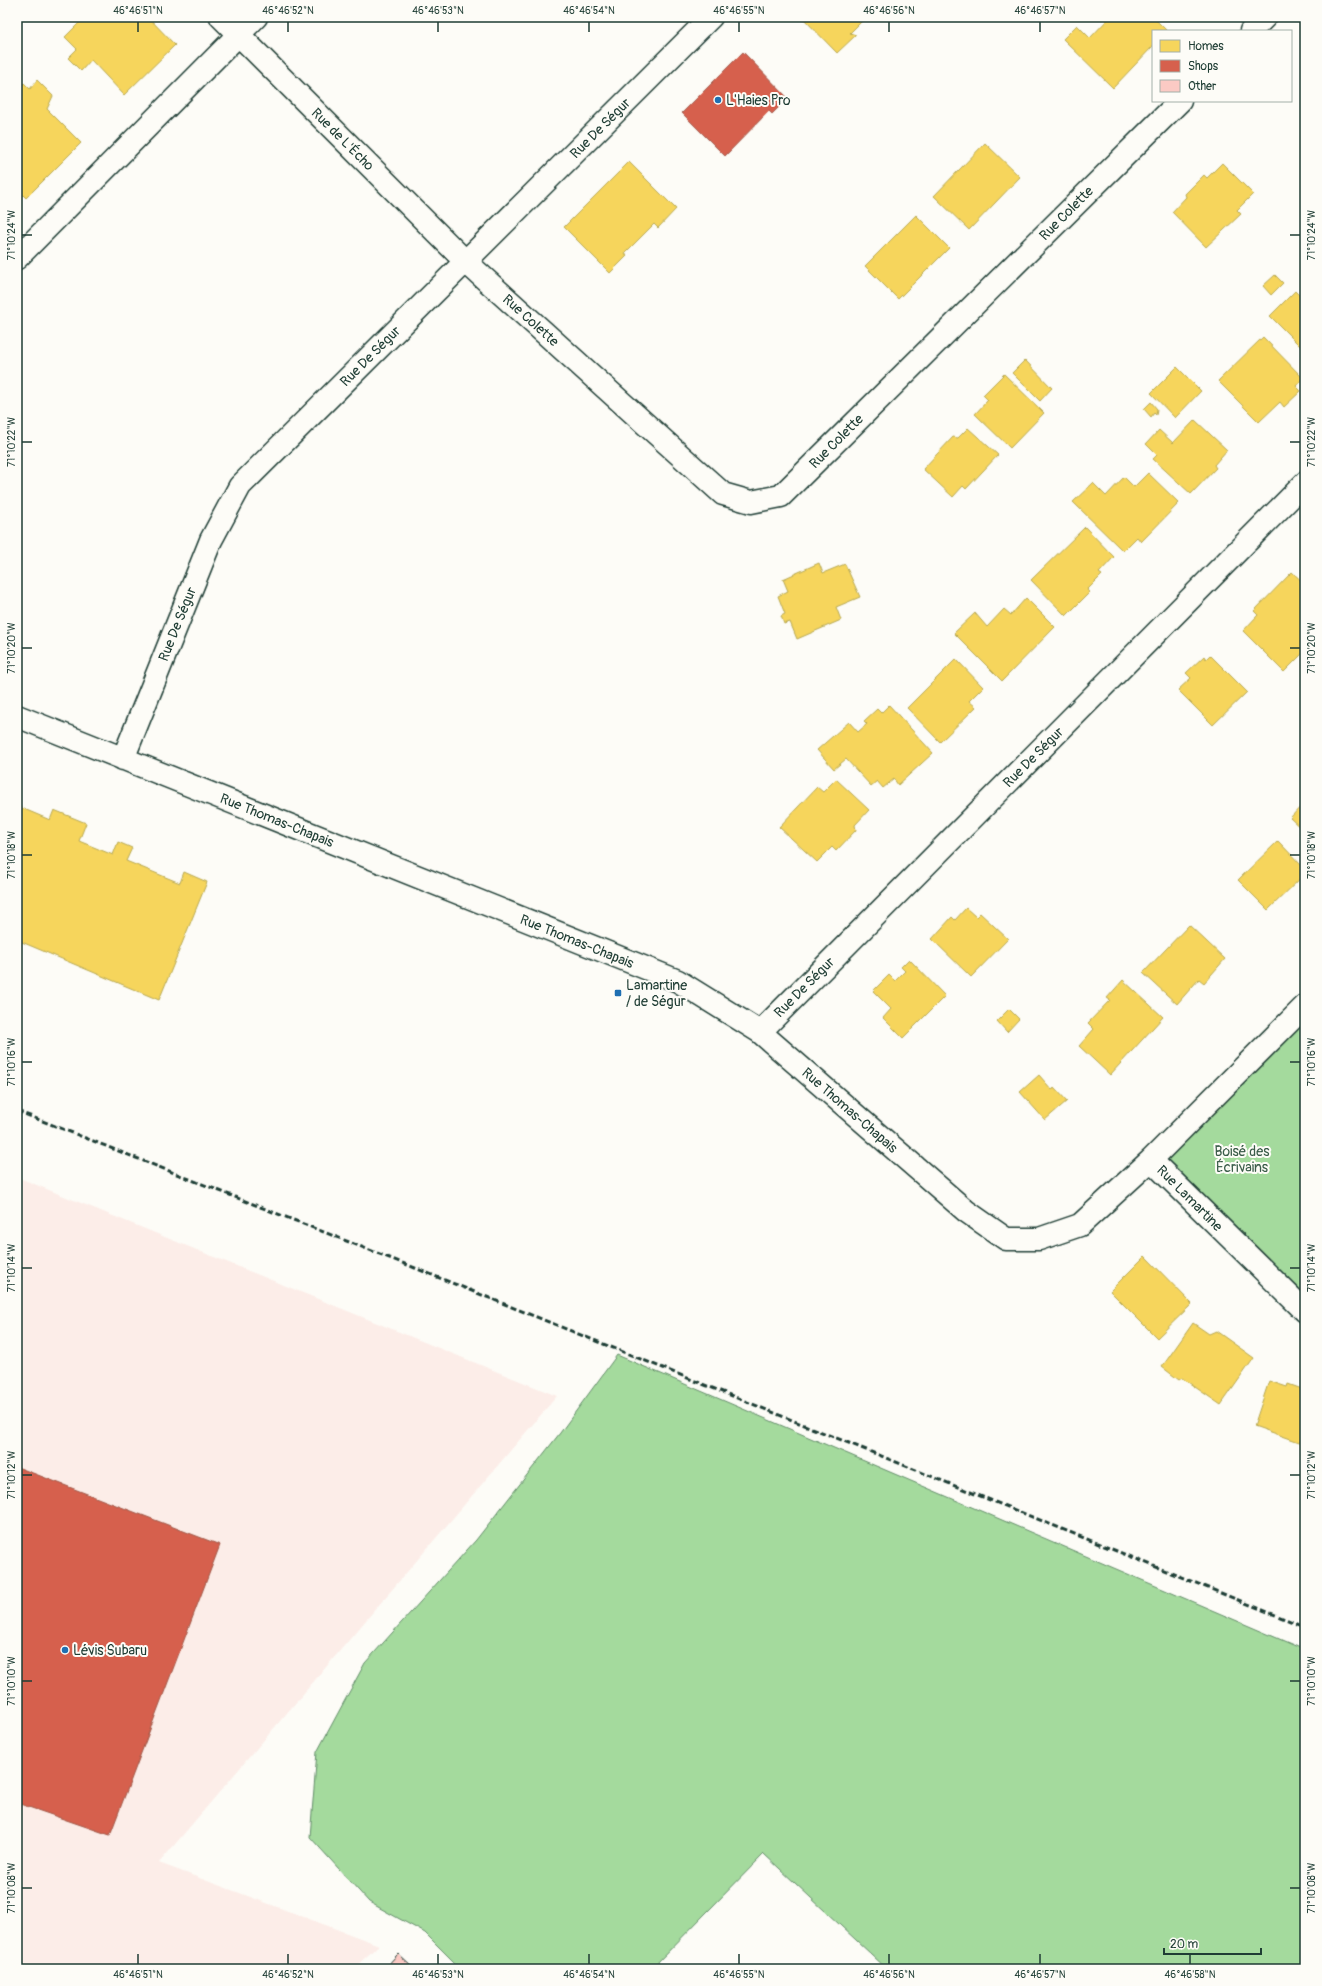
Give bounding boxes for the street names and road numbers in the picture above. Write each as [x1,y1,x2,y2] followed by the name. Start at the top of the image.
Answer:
[567,95,634,162] street label: Rue De Ségur
[308,104,379,175] street label: Rue de L'Écho
[1036,183,1097,244] street label: Rue Colette
[499,291,562,350] street label: Rue Colette
[337,323,404,390] street label: Rue De Ségur
[806,411,867,472] street label: Rue Colette
[155,585,200,664] street label: Rue De Ségur
[1000,724,1067,791] street label: Rue De Ségur
[217,790,337,851] street label: Rue Thomas-Chapais
[517,911,637,972] street label: Rue Thomas-Chapais
[771,954,838,1021] street label: Rue De Ségur
[798,1064,902,1157] street label: Rue Thomas-Chapais
[1153,1162,1226,1235] street label: Rue Lamartine

